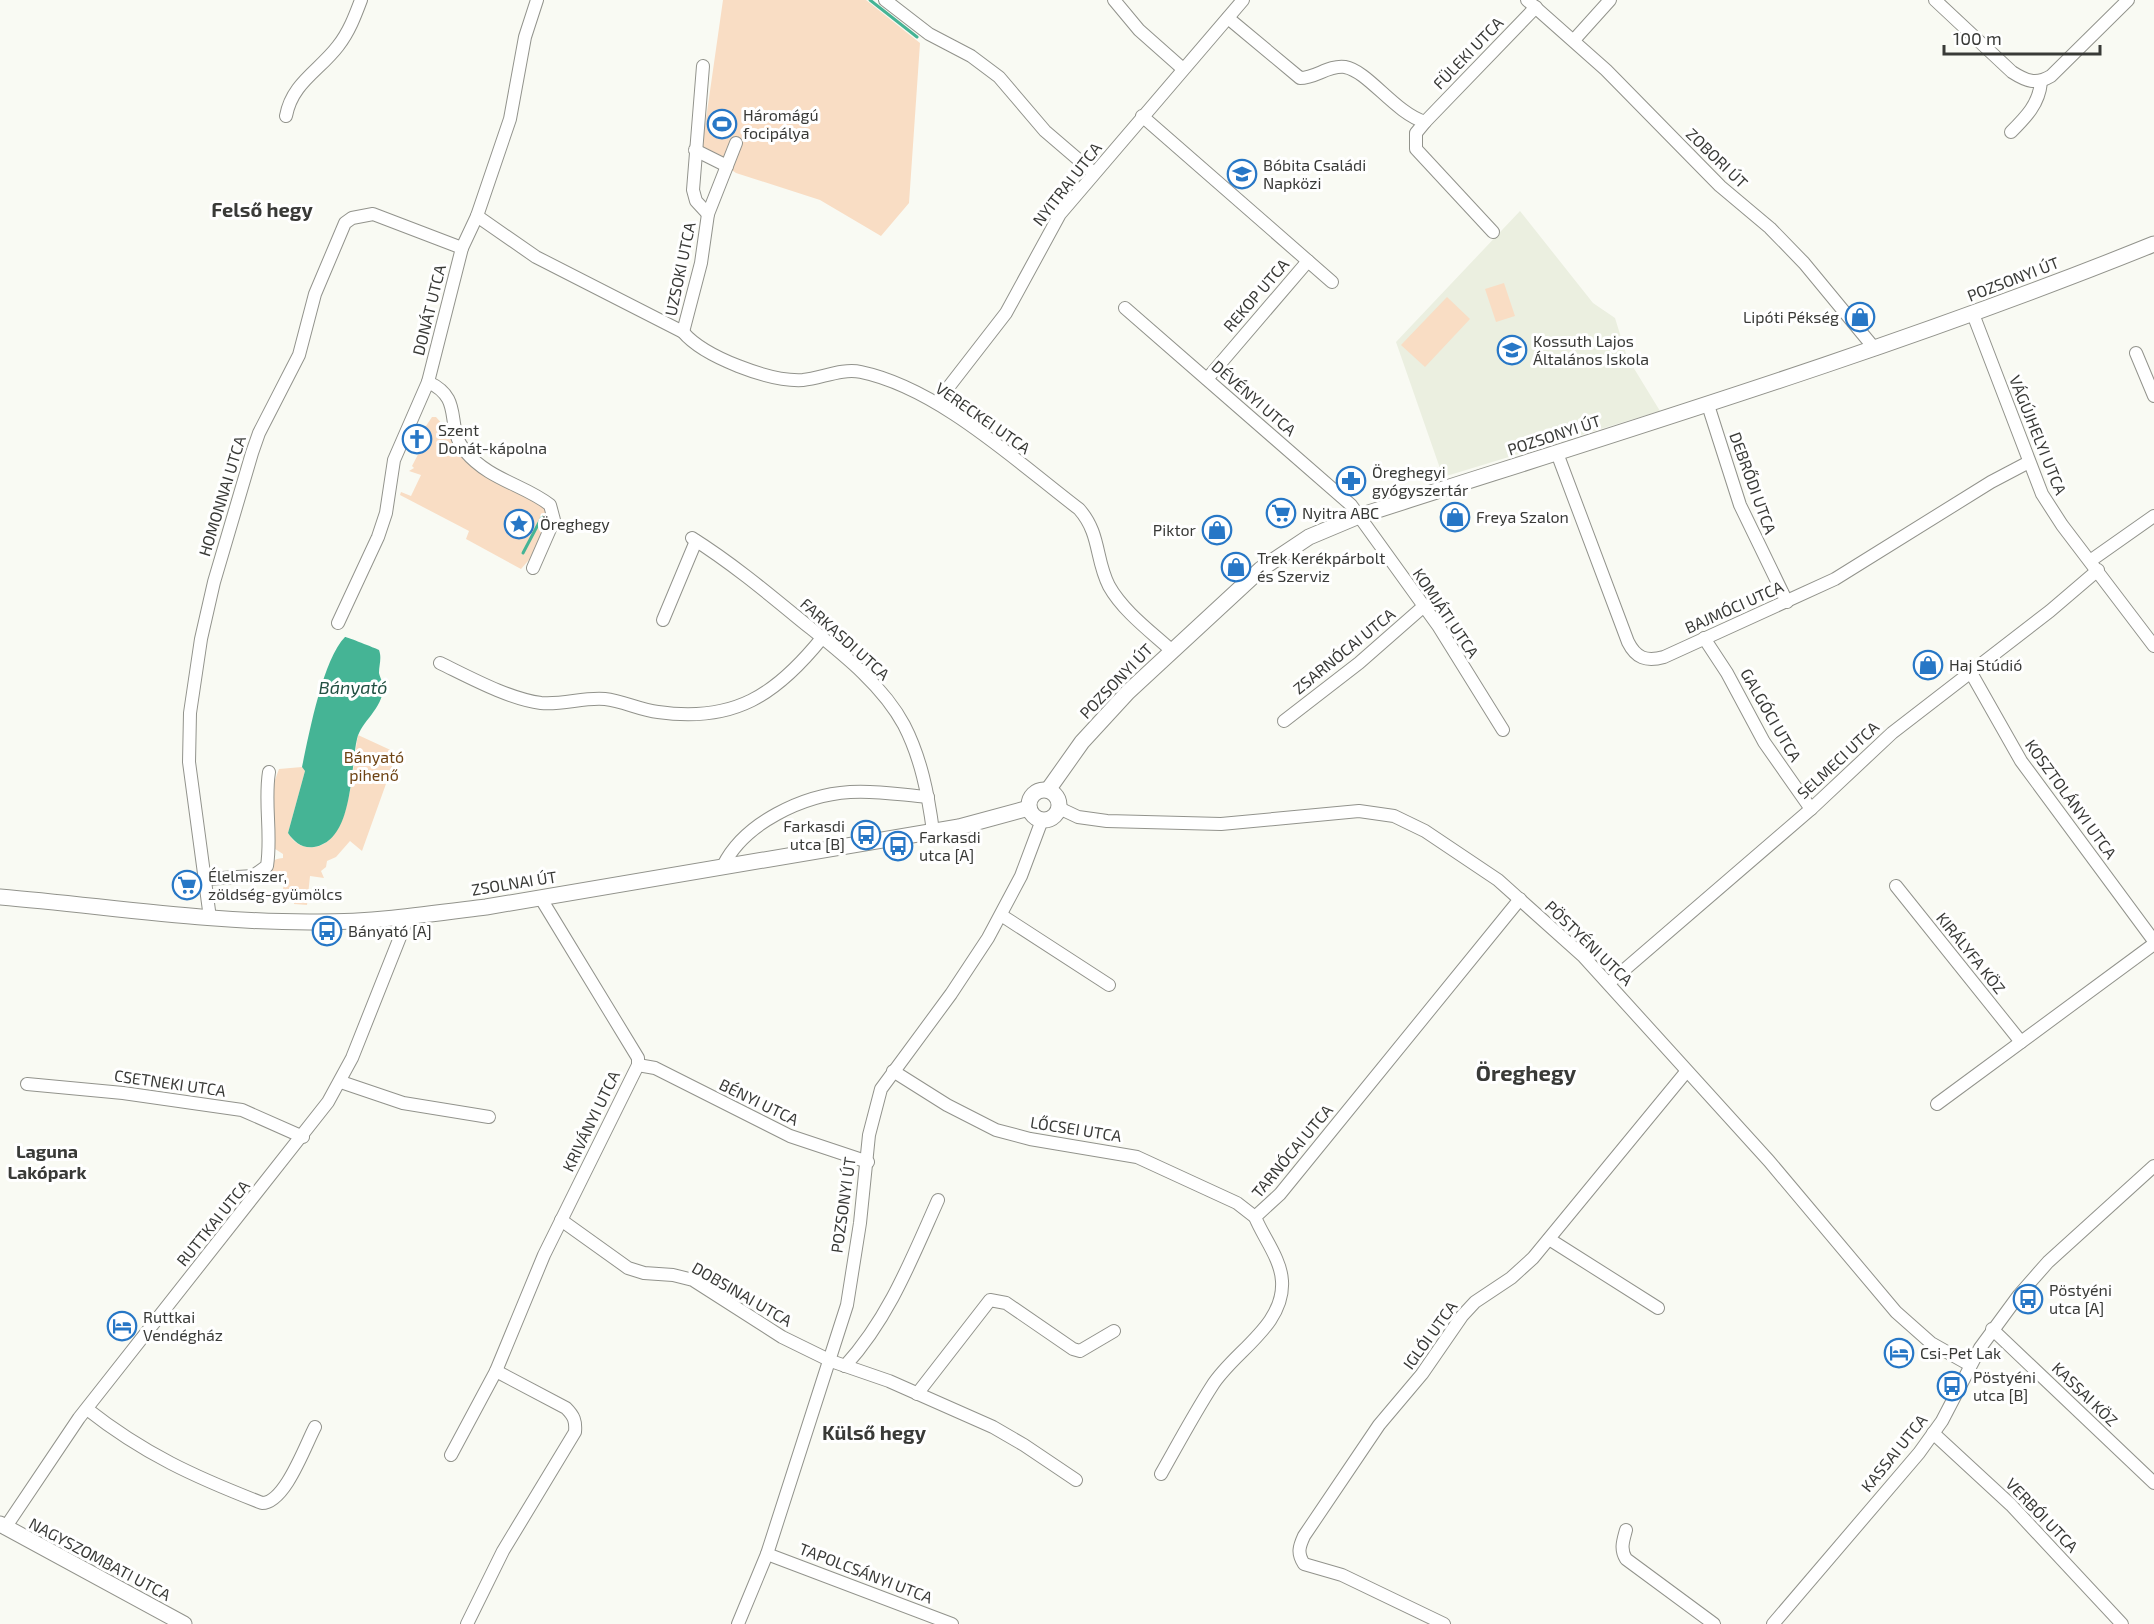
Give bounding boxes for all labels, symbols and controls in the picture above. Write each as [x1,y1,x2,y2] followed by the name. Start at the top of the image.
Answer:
[1429,13,1507,93] street label: FÜLEKI UTCA
[1944,18,2100,56] scale bar
[1953,27,2002,49] text: 100 m
[743,105,819,142] place label: Háromágú focipálya
[706,108,738,140] sports icon: Háromágú focipálya
[1683,124,1752,192] street label: ZOBORI ÚT
[1028,138,1105,229] street label: NYITRAI UTCA
[1263,155,1366,192] place label: Bóbita Családi Napközi
[1226,158,1258,190] school or university icon: Bóbita Családi Napközi
[211,197,313,222] district label: Felső hegy
[660,220,699,318] street label: UZSOKI UTCA
[1964,252,2061,305] street label: POZSONYI ÚT
[1219,254,1292,335] street label: REKOP UTCA
[408,262,449,357] street label: DONÁT UTCA
[1844,301,1876,333] shop icon: Lipóti Pékség
[1743,307,1839,326] place label: Lipóti Pékség
[1533,331,1649,368] place label: Kossuth Lajos Általános Iskola
[1496,334,1528,366] school or university icon: Kossuth Lajos Általános Iskola
[1208,356,1300,439] street label: DÉVÉNYI UTCA
[2006,372,2071,497] street label: VÁGÚJHELYI UTCA
[932,378,1034,457] street label: VERECKEI UTCA
[1505,411,1603,459] street label: POZSONYI ÚT
[438,420,547,457] place label: Szent Donát-kápolna
[401,423,433,455] church icon: Szent Donát-kápolna
[1726,429,1781,537] street label: DEBRŐDI UTCA
[194,433,249,558] street label: HOMONNAI UTCA
[1372,462,1469,499] place label: Öreghegyi gyógyszertár
[1335,465,1367,497] pharmacy icon: Öreghegyi gyógyszertár
[1265,497,1297,529] supermarket icon: Nyitra ABC
[1439,501,1471,533] shop icon: Freya Szalon
[1302,503,1379,522] place label: Nyitra ABC
[1476,507,1569,526] place label: Freya Szalon
[503,508,535,540] place icon: Öreghegy
[540,514,610,533] place label: Öreghegy
[1201,514,1233,546] shop icon: Piktor
[1153,520,1197,539] place label: Piktor
[1257,548,1385,585] place label: Trek Kerékpárbolt és Szerviz
[1220,551,1252,583] shop icon: Trek Kerékpárbolt és Szerviz
[1409,564,1483,661] street label: KOMJÁTI UTCA
[1682,576,1786,637] street label: BAJMÓCI UTCA
[797,594,894,684] street label: FARKASDI UTCA
[1289,604,1398,697] street label: ZSARNÓCAI UTCA
[1075,639,1156,722] street label: POZSONYI ÚT
[1912,649,1944,681] shop icon: Haj Stúdió
[1949,655,2022,675] place label: Haj Stúdió
[1737,665,1806,765] street label: GALGÓCI UTCA
[319,676,387,698] water label: Bányató
[1793,717,1882,802] street label: SELMECI UTCA
[2022,735,2121,862] street label: KOSZTOLÁNYI UTCA
[344,747,404,784] park label: Bányató pihenő
[783,816,845,853] place label: Farkasdi utca [B]
[850,819,882,851] bus stop icon: Farkasdi utca [B]
[919,827,981,864] place label: Farkasdi utca [A]
[882,830,914,862] bus stop icon: Farkasdi utca [A]
[208,866,342,903] place label: Élelmiszer, zöldség-gyümölcs
[470,866,558,899] street label: ZSOLNAI ÚT
[171,869,203,901] supermarket icon: Élelmiszer, zöldség-gyümölcs
[1542,896,1637,989] street label: PÖSTYÉNI UTCA
[1933,908,2010,997] street label: KIRÁLYFA KÖZ
[311,915,343,947] bus stop icon: Bányató [A]
[348,921,432,940] place label: Bányató [A]
[1476,1059,1577,1086] district label: Öreghegy
[113,1065,227,1100] street label: CSETNEKI UTCA
[558,1067,623,1174] street label: KRIVÁNYI UTCA
[716,1074,802,1129] street label: BÉNYI UTCA
[1247,1100,1336,1201] street label: TARNÓCAI UTCA
[1029,1112,1123,1145] street label: LŐCSEI UTCA
[7,1140,87,1183] district label: Laguna Lakópark
[826,1156,859,1254] street label: POZSONYI ÚT
[172,1176,253,1270] street label: RUTTKAI UTCA
[689,1257,796,1330] street label: DOBSINAI UTCA
[2049,1280,2112,1317] place label: Pöstyéni utca [A]
[2012,1283,2044,1315] bus stop icon: Pöstyéni utca [A]
[1399,1297,1461,1372] street label: IGLÓI UTCA
[143,1307,223,1344] place label: Ruttkai Vendégház
[106,1310,138,1342] hotel icon: Ruttkai Vendégház
[1883,1337,1915,1369] hotel icon: Csi-Pet Lak
[1920,1343,2001,1362] place label: Csi-Pet Lak
[2049,1358,2122,1430] street label: KASSAI KÖZ
[1973,1367,2036,1404] place label: Pöstyéni utca [B]
[1936,1370,1968,1402] bus stop icon: Pöstyéni utca [B]
[1857,1410,1931,1495] street label: KASSAI UTCA
[822,1420,927,1445] district label: Külső hegy
[2002,1474,2082,1556] street label: VERBÓI UTCA
[26,1513,174,1604] street label: NAGYSZOMBATI UTCA
[797,1538,936,1607] street label: TAPOLCSÁNYI UTCA

